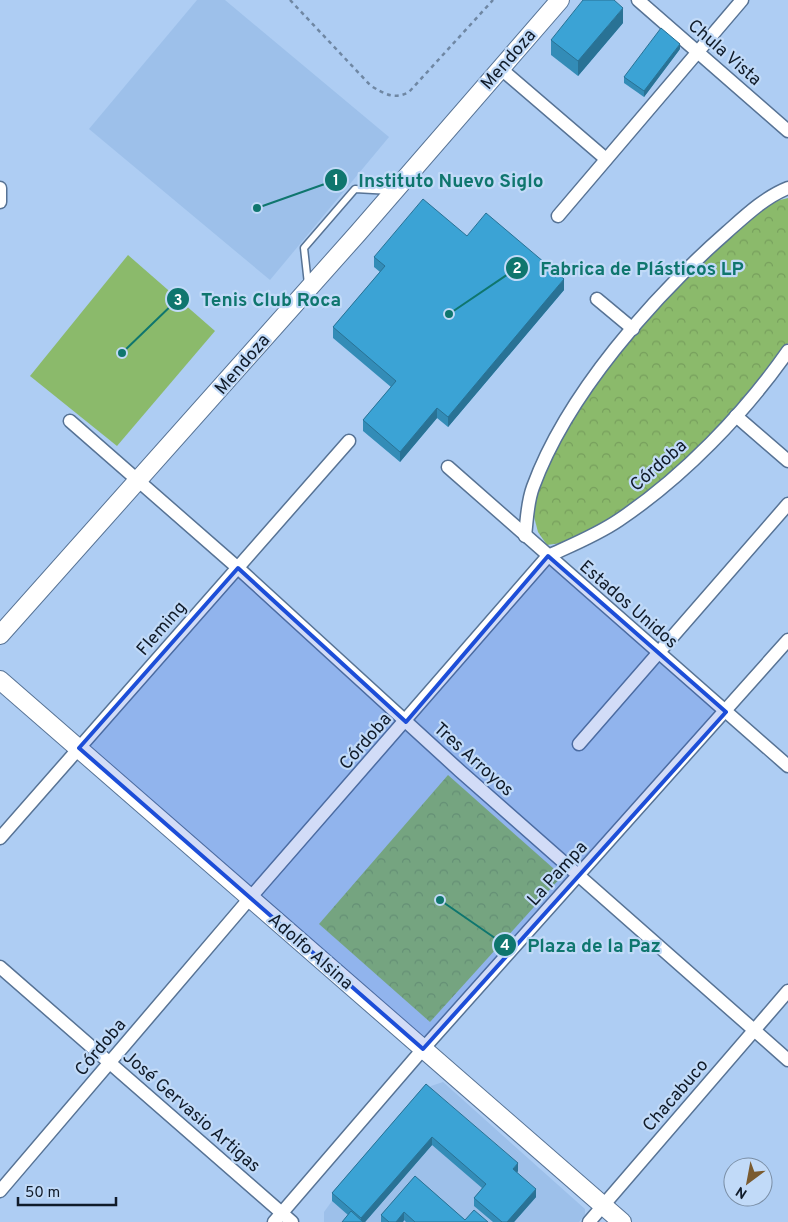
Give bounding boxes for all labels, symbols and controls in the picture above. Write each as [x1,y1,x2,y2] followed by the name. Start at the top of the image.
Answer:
[682,15,766,91] street label: Chula Vista
[476,25,542,95] street label: Mendoza
[323,163,553,197] callout: Instituto Nuevo Siglo
[358,170,544,194] text: Instituto Nuevo Siglo
[333,172,339,191] text: 1
[505,251,753,285] callout: Fabrica de Plásticos LP
[540,258,744,282] text: Fabrica de Plásticos LP
[512,260,522,279] text: 2
[166,282,351,316] callout: Tenis Club Roca
[201,289,341,313] text: Tenis Club Roca
[174,292,183,311] text: 3
[210,330,276,400] street label: Mendoza
[626,435,692,497] street label: Córdoba
[574,556,682,654] street label: Estados Unidos
[132,597,192,661] street label: Fleming
[335,709,397,775] street label: Córdoba
[428,718,518,802] street label: Tres Arroyos
[523,837,593,911] street label: La Pampa
[263,909,357,995] street label: Adolfo Alsina
[492,928,671,962] callout: Plaza de la Paz
[527,935,661,959] text: Plaza de la Paz
[500,937,510,956] text: 4
[70,1014,132,1082] street label: Córdoba
[117,1046,265,1178] street label: José Gervasio Artigas
[638,1055,714,1137] street label: Chacabuco
[723,1157,773,1207] north arrow
[18,1174,115,1206] scale bar
[733,1182,751,1202] text: N
[25,1184,60,1203] text: 50 m

